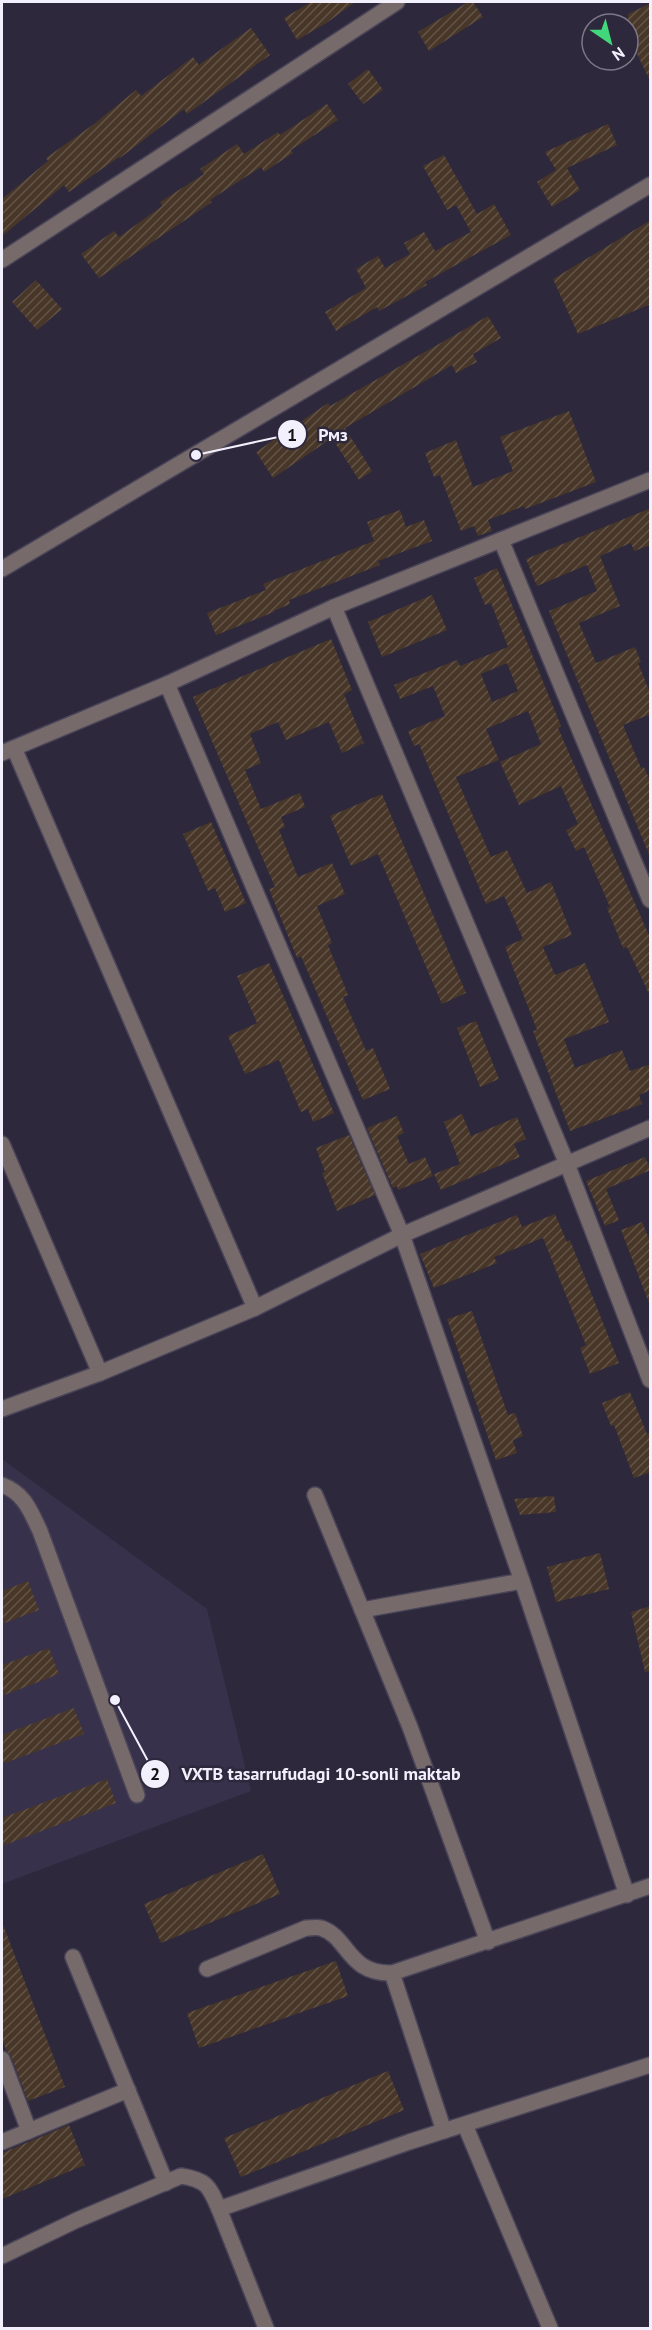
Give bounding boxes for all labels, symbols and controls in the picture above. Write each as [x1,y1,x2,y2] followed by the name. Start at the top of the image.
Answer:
[580,12,640,72] north arrow
[609,43,629,65] text: N
[277,416,360,452] callout: Рмз
[287,423,297,446] text: 1
[318,423,348,446] text: Рмз
[140,1756,473,1792] callout: VXTB tasarrufudagi 10-sonli maktab
[150,1762,160,1785] text: 2
[180,1762,461,1785] text: VXTB tasarrufudagi 10-sonli maktab

